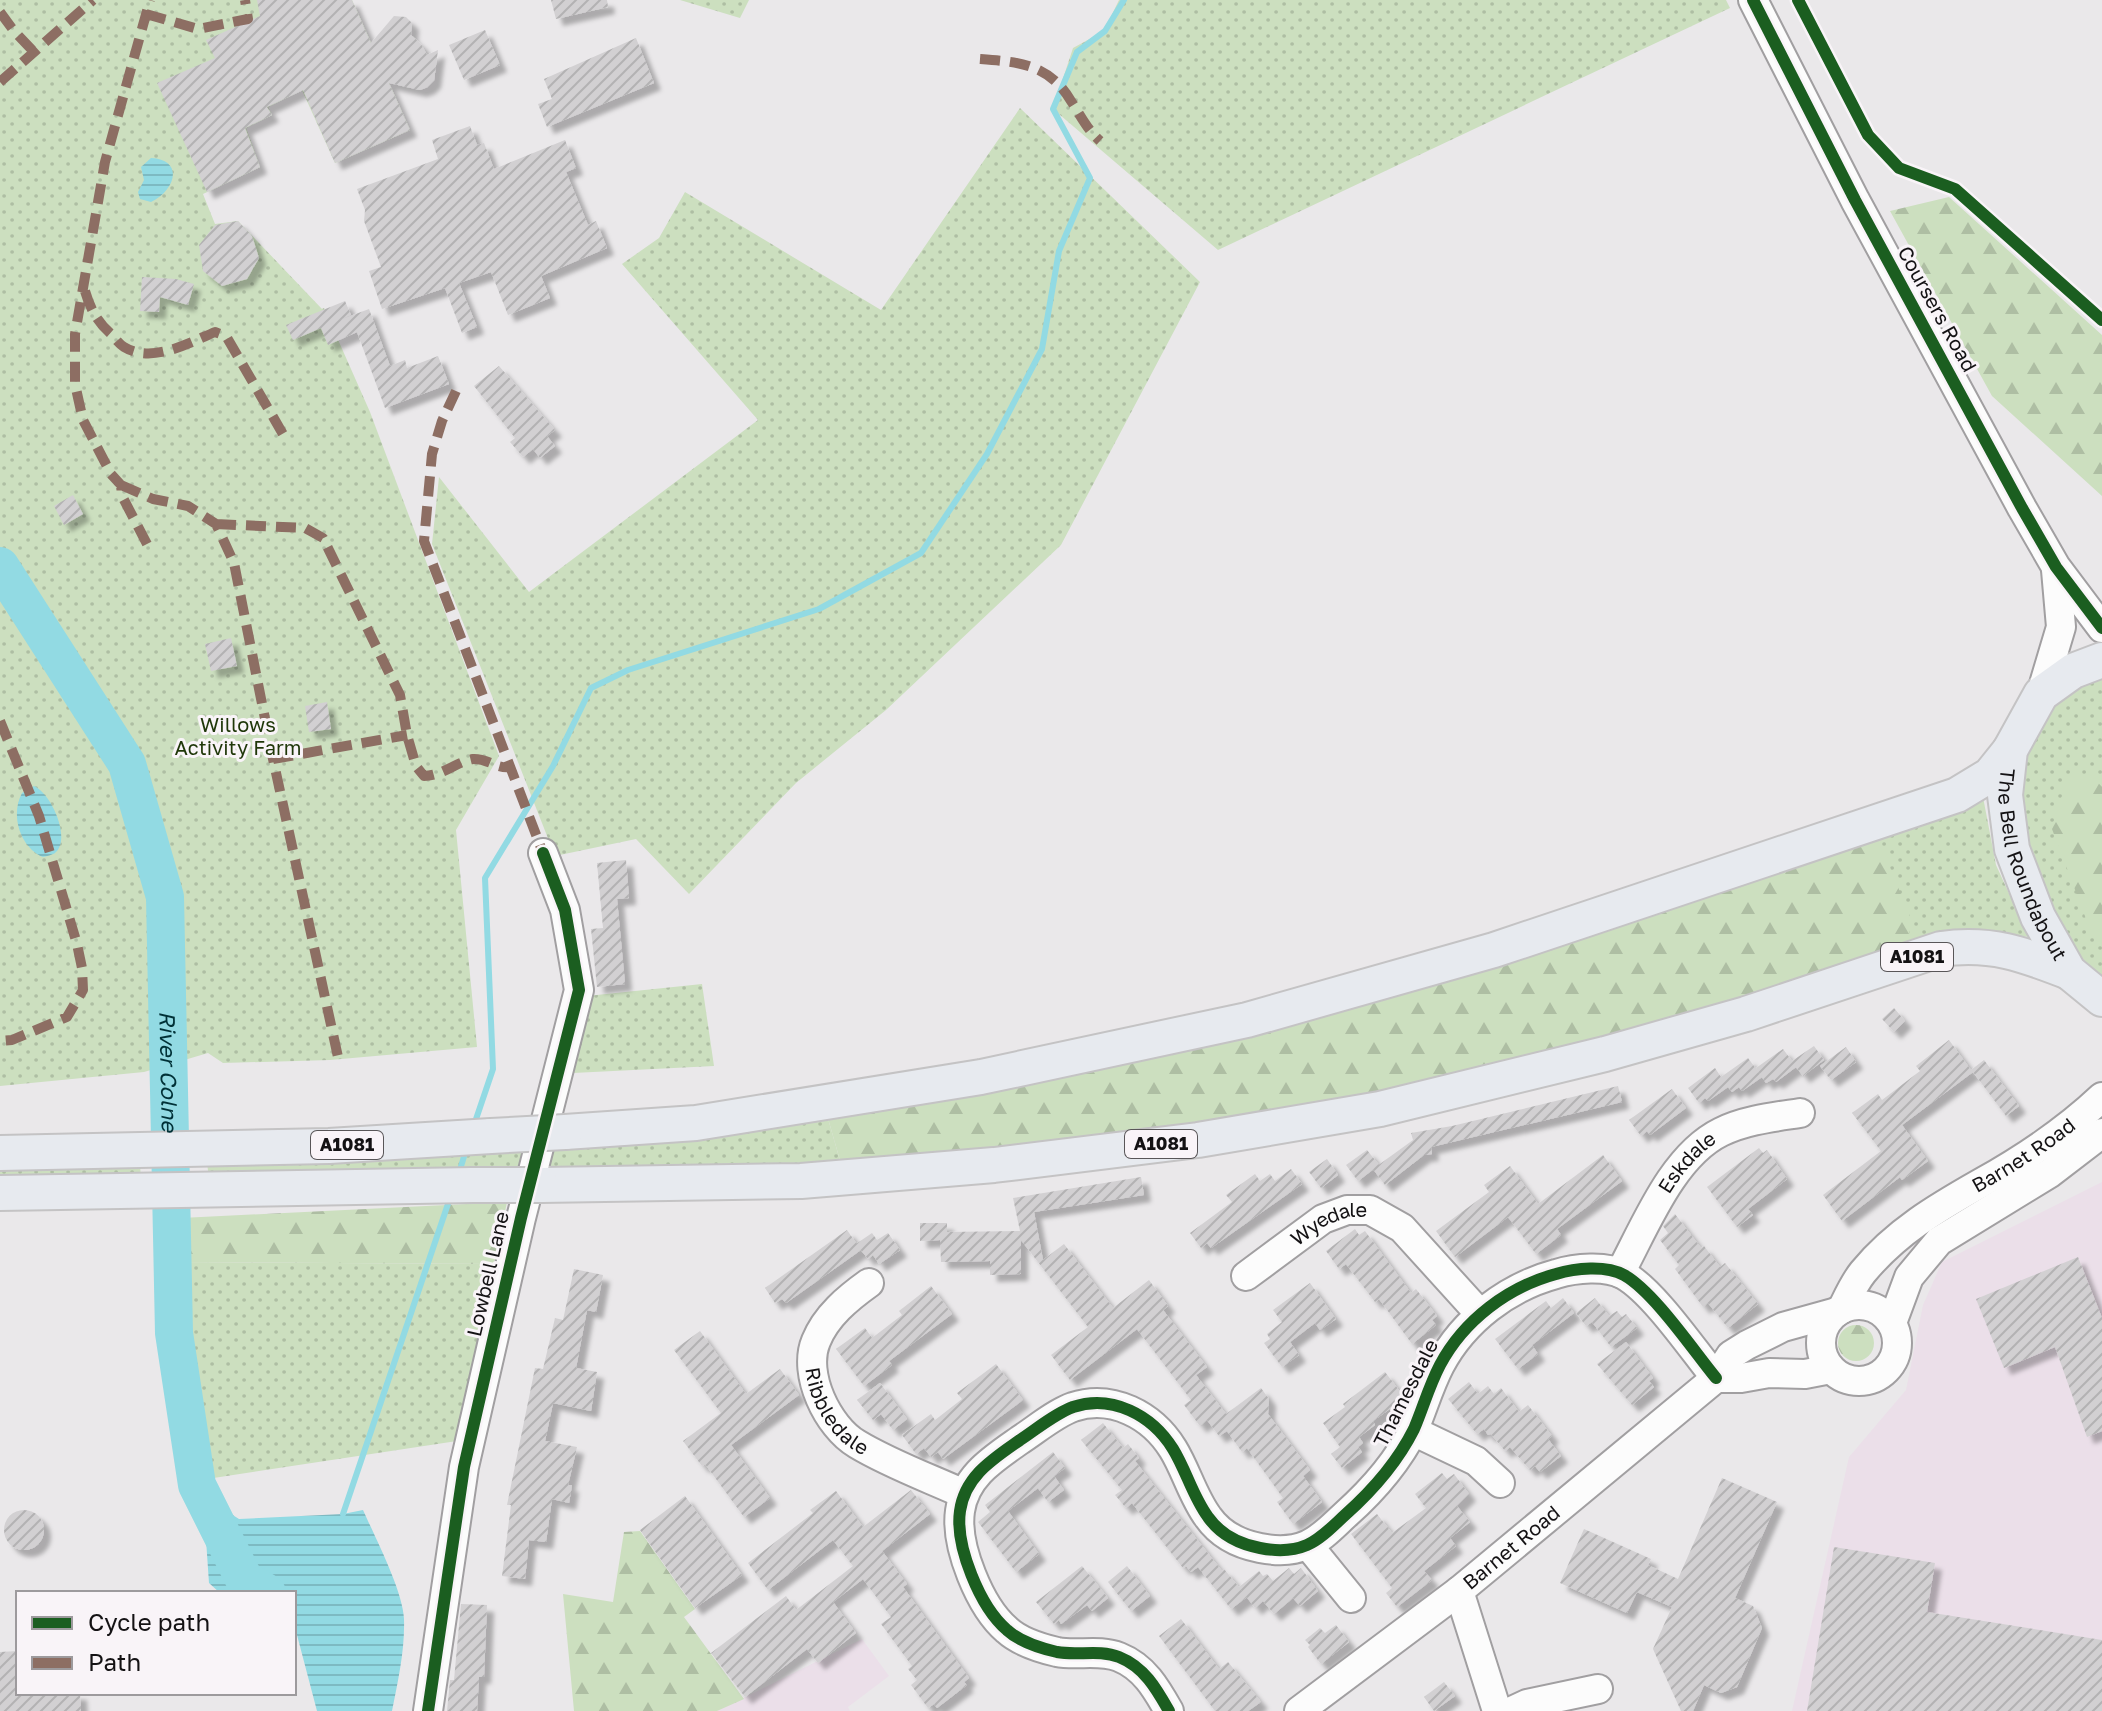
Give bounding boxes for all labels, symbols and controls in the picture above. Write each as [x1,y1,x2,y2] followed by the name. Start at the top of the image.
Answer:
[1893,241,1982,376] street label: Coursers Road
[175,712,301,759] park label: Willows Activity Farm
[1994,767,2073,964] street label: The Bell Roundabout
[1881,943,1953,971] road number: A1081
[154,1011,184,1134] water label: River Colne
[1967,1112,2079,1197] street label: Barnet Road
[1652,1125,1720,1197] street label: Eskdale
[1125,1130,1197,1158] road number: A1081
[311,1131,383,1159] road number: A1081
[1285,1197,1367,1250] street label: Wyedale
[461,1209,513,1339] street label: Lowbell Lane
[1368,1335,1442,1450] street label: Thamesdale
[801,1365,873,1459] street label: Ribbledale
[1457,1500,1564,1594] street label: Barnet Road
[16,1591,296,1695] legend
[88,1607,210,1636] text: Cycle path
[88,1647,141,1676] text: Path

